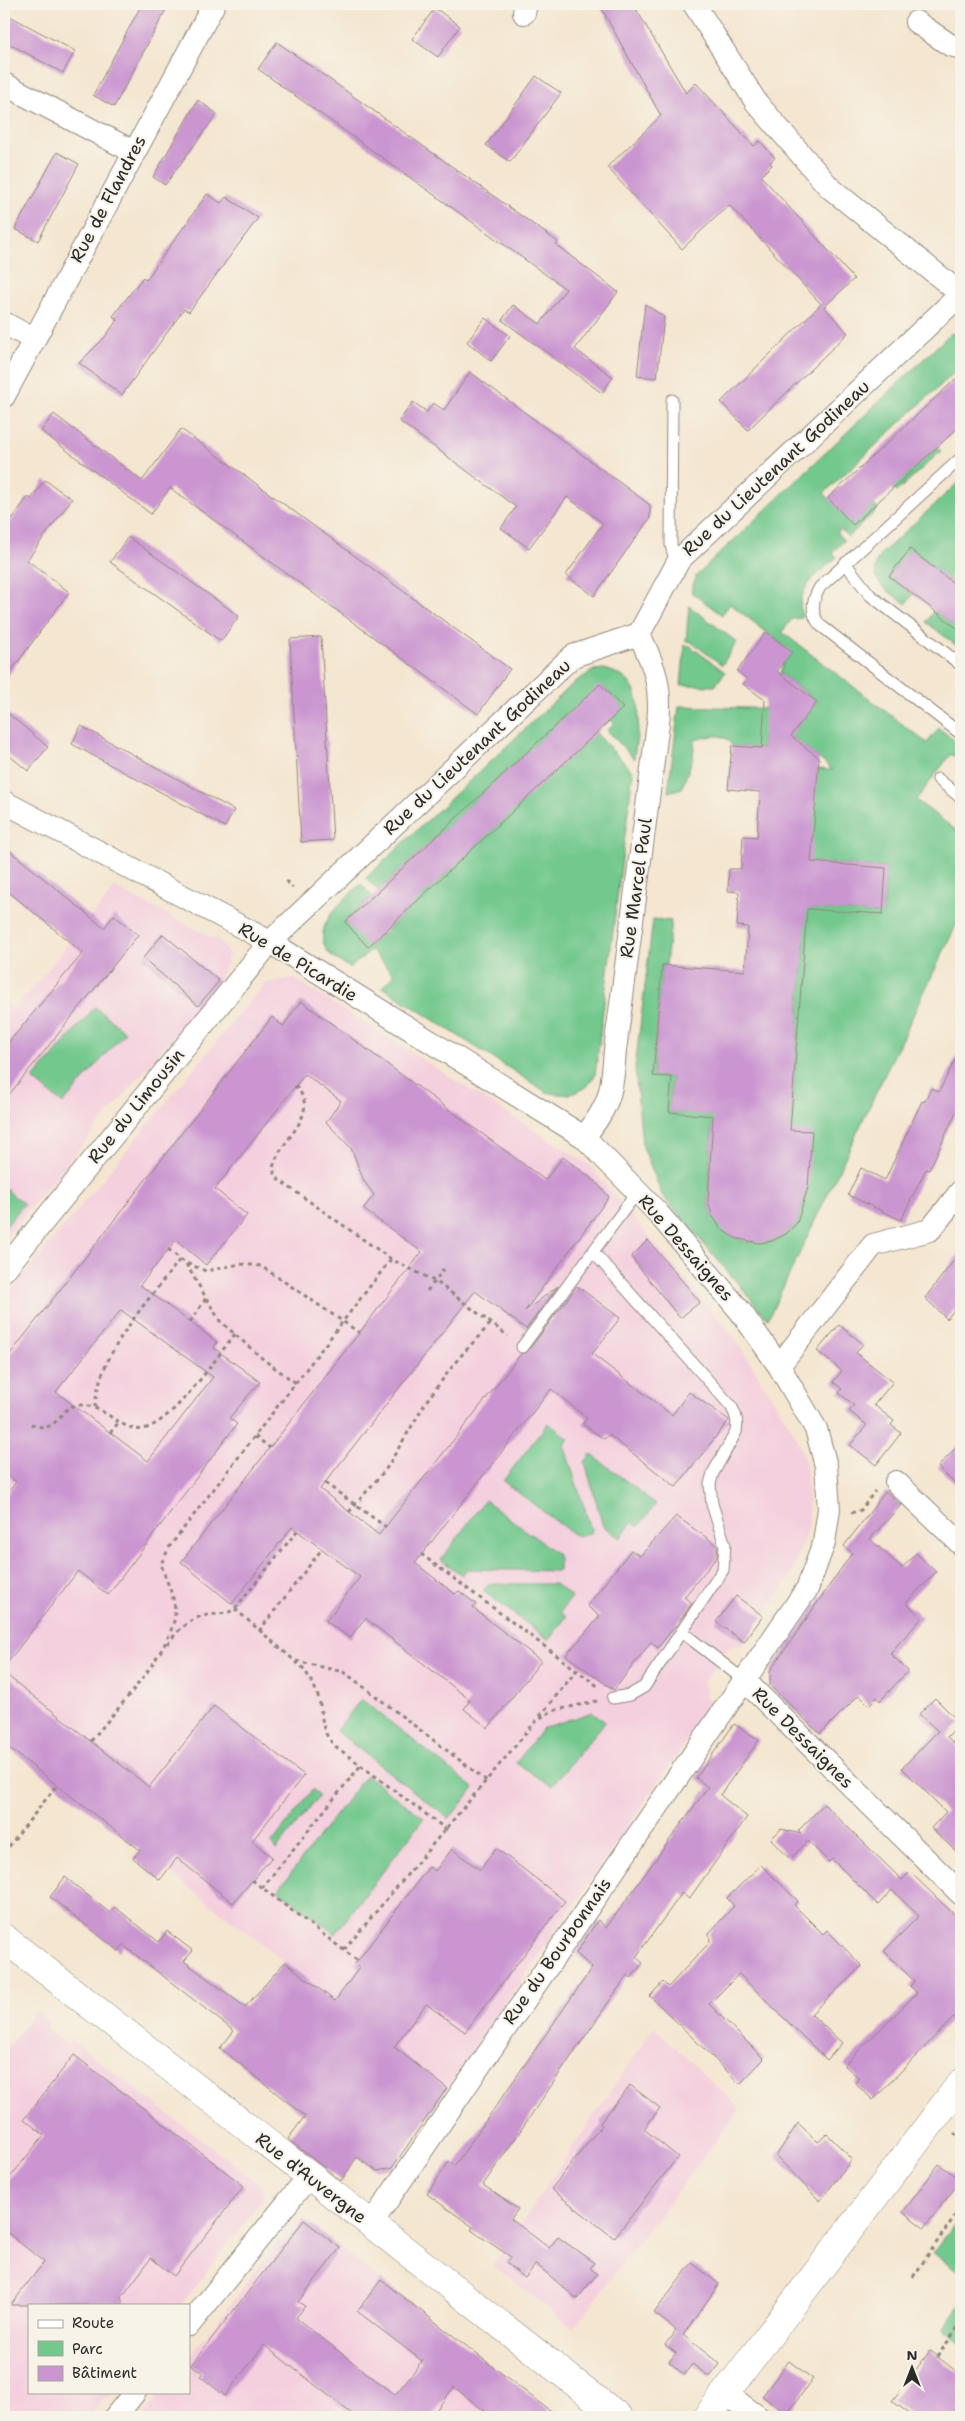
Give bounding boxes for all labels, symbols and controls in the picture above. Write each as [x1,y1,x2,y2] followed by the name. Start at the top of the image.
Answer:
[64,131,152,267] street label: Rue de Flandres
[677,375,875,561] street label: Rue du Lieutenant Godineau
[378,654,576,840] street label: Rue du Lieutenant Godineau
[614,816,658,960] street label: Rue Marcel Paul
[234,917,362,1007] street label: Rue de Picardie
[82,1044,190,1168] street label: Rue du Limousin
[633,1190,739,1306] street label: Rue Dessaignes
[747,1682,859,1794] street label: Rue Dessaignes
[497,1873,617,2029] street label: Rue du Bourbonnais
[250,2127,372,2229] street label: Rue d'Auvergne
[28,2304,190,2394] legend
[72,2313,114,2333] text: Route
[72,2339,103,2359] text: Parc
[888,2344,938,2394] north arrow
[906,2346,918,2364] text: N
[72,2363,137,2383] text: Bâtiment

